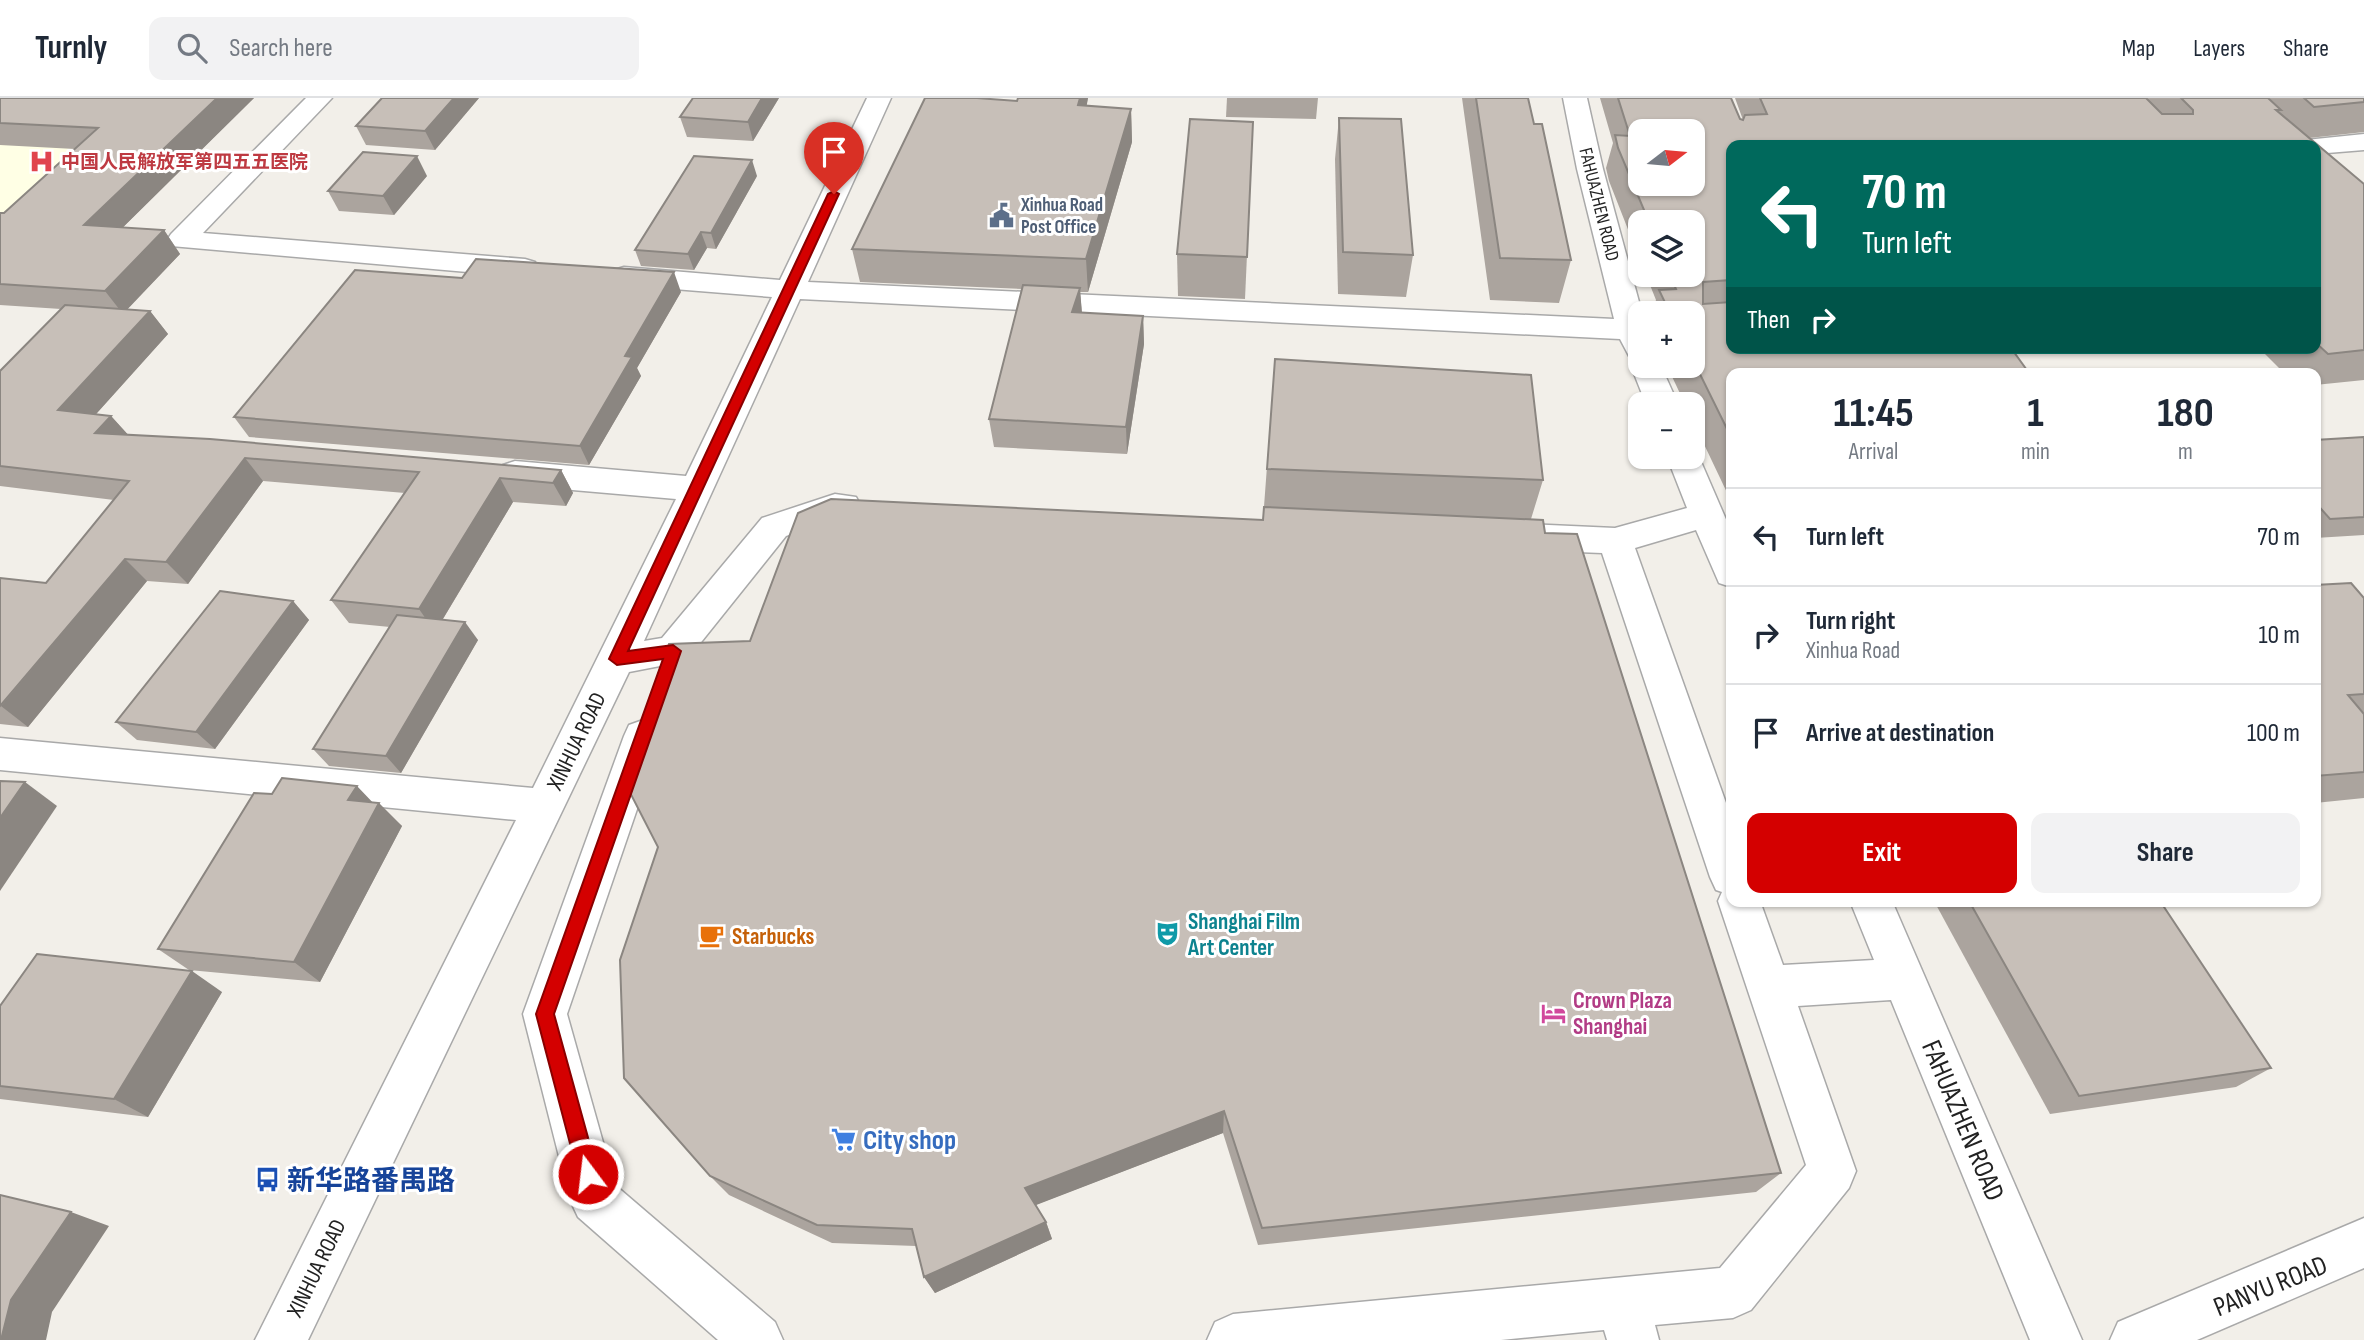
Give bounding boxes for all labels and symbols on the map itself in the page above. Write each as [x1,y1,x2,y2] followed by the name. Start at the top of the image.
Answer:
[1628,119,1704,196] north arrow
[804,122,864,194] pin
[1573,145,1624,263] street label: FAHUAZHEN ROAD
[27,147,55,175] hospital icon: 中国人民解放军第四五五医院
[61,151,308,174] place label: 中国人民解放军第四五五医院
[1020,194,1103,239] place label: Xinhua Road Post Office
[987,201,1015,229] public building icon: Xinhua Road Post Office
[541,688,613,796] street label: XINHUA ROAD
[1187,908,1300,962] place label: Shanghai Film Art Center
[1154,920,1182,948] theatre icon: Shanghai Film Art Center
[698,922,726,950] cafe icon: Starbucks
[732,923,815,951] place label: Starbucks
[1573,987,1672,1041] place label: Crown Plaza Shanghai
[1539,999,1567,1027] hotel icon: Crown Plaza Shanghai
[1914,1035,2011,1206] street label: FAHUAZHEN ROAD
[863,1124,956,1157] place label: City shop
[829,1125,857,1153] supermarket icon: City shop
[551,1137,625,1211] position arrow
[287,1165,455,1198] place label: 新华路番禺路
[253,1166,281,1194] bus stop icon: 新华路番禺路
[281,1215,353,1323] street label: XINHUA ROAD
[2209,1249,2332,1324] street label: PANYU ROAD

